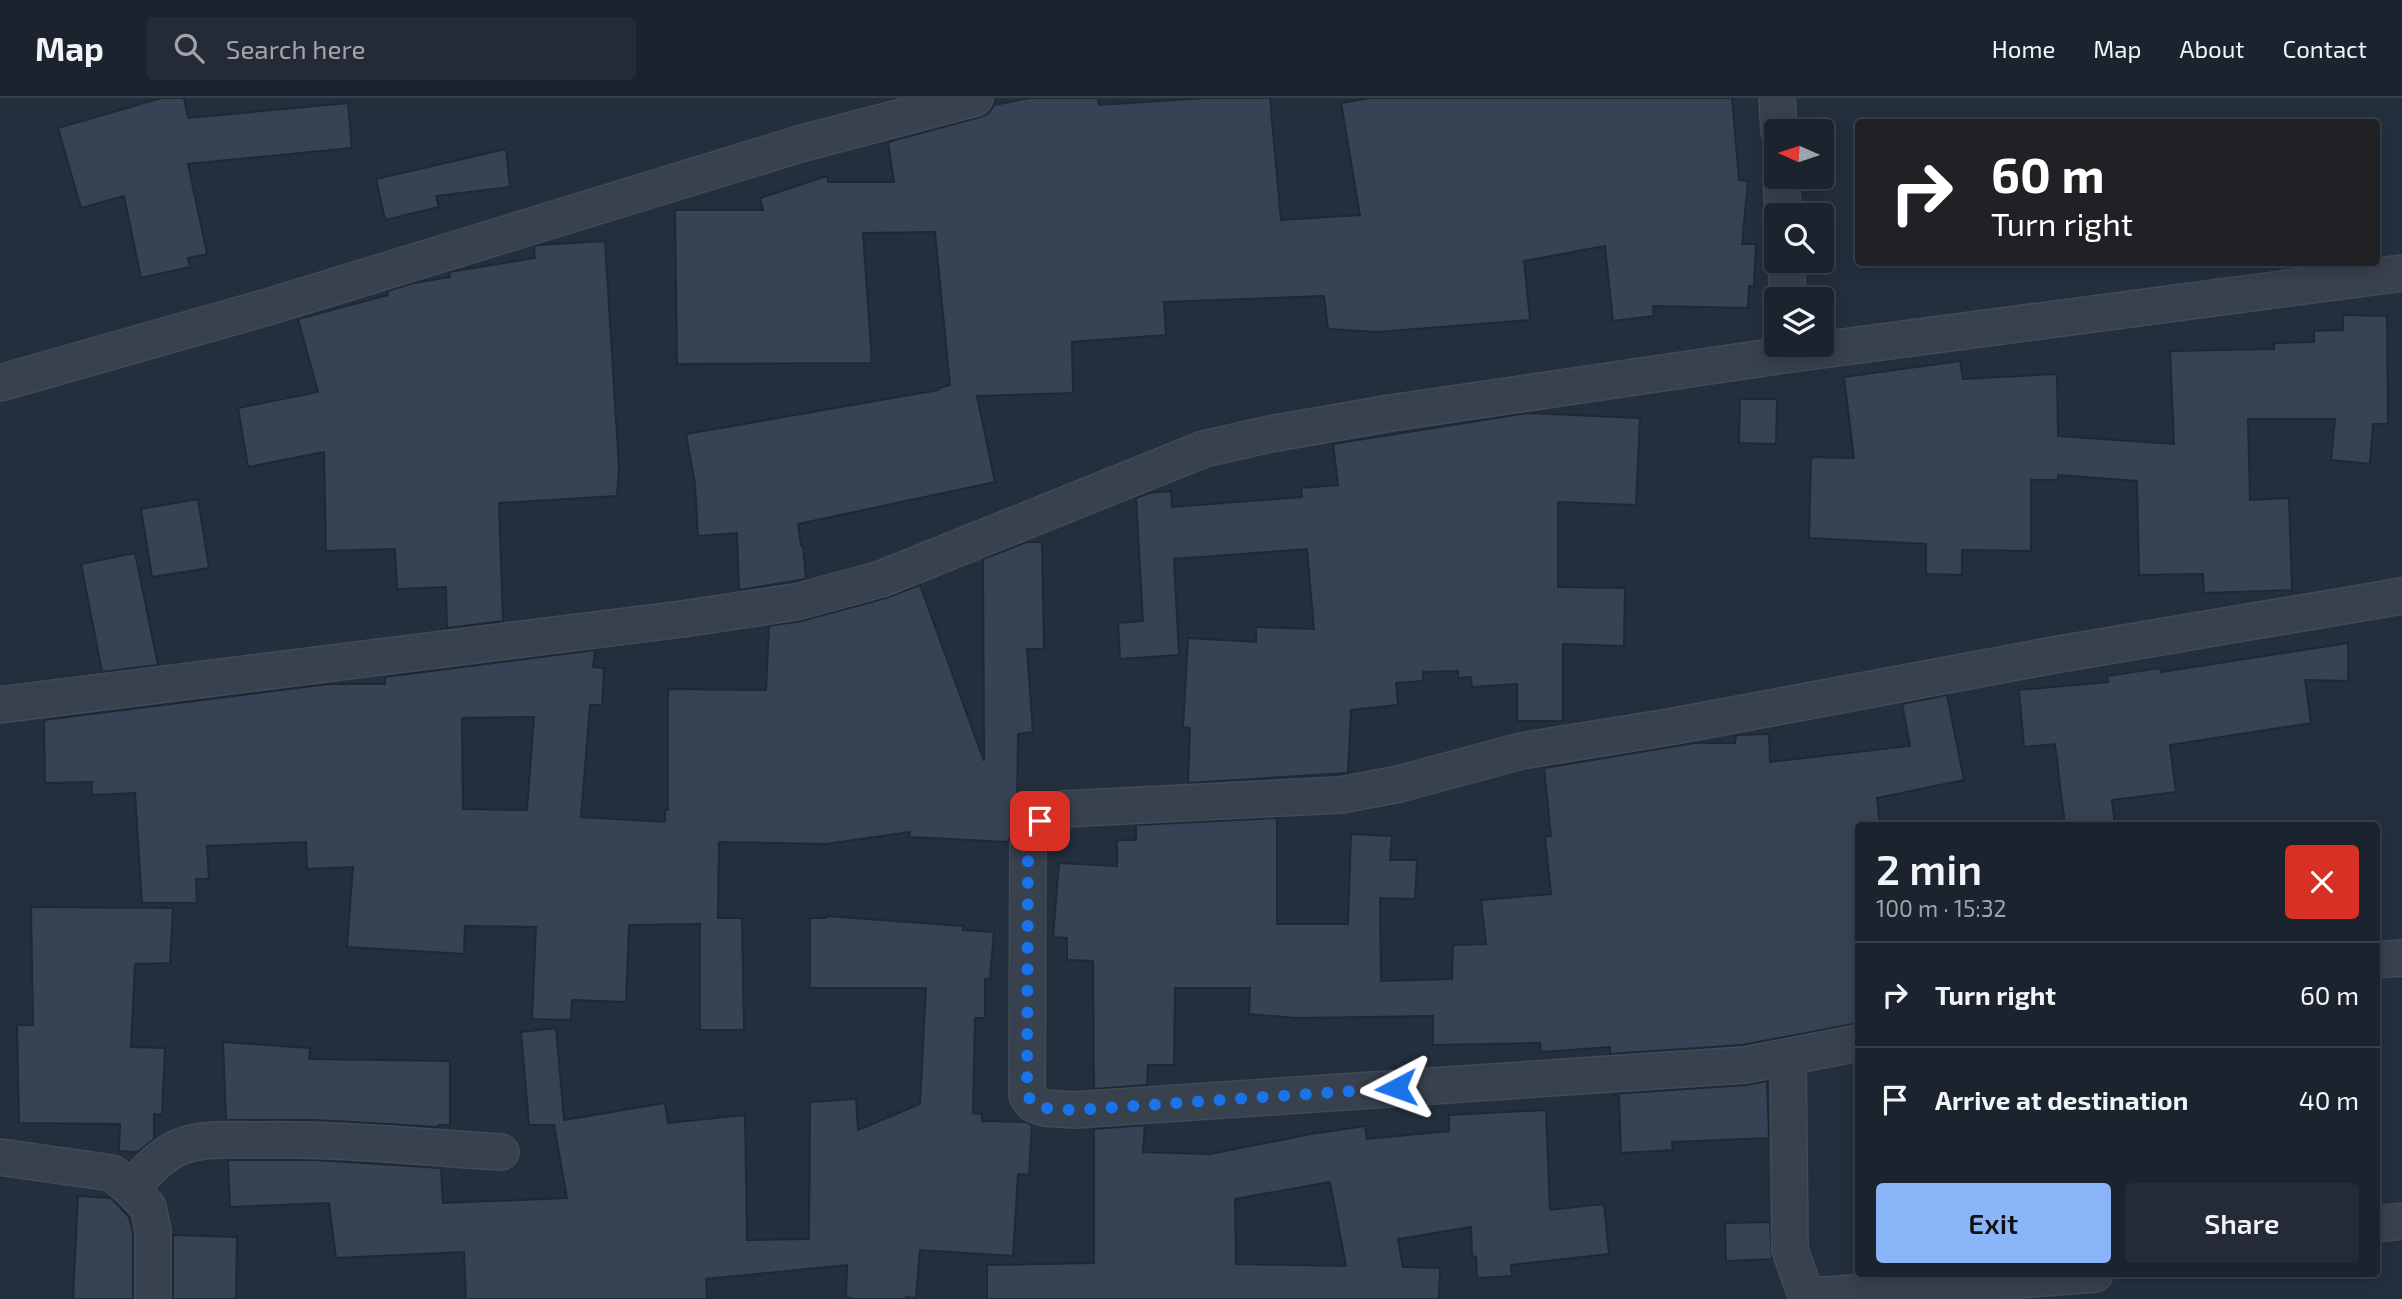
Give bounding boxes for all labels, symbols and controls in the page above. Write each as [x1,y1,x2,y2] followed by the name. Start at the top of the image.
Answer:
[146,17,636,80] search box
[35,28,104,68] text: Map
[170,29,208,67] icon: search
[226,33,365,64] text: Search here
[1992,34,2055,63] text: Home
[2093,34,2141,63] text: Map
[2179,34,2245,63] text: About
[2283,34,2367,63] text: Contact
[1764,119,1834,189] north arrow
[1764,119,1834,357] map controls
[1991,144,2105,203] text: 60 m
[1876,147,1967,238] icon: right
[1764,203,1834,273] button: search
[1991,204,2133,242] text: Turn right
[1764,287,1834,357] button: layers
[1010,791,1070,851] pin
[1021,802,1059,840] icon: arrive
[1876,843,1982,893] text: 2 min
[2285,845,2359,919] button: close
[1876,894,2006,922] text: 100 m · 15:32
[1876,976,1914,1014] icon: right
[1935,979,2056,1010] text: Turn right
[2300,979,2359,1010] text: 60 m
[1359,1051,1433,1125] position arrow
[1876,1081,1914,1119] icon: arrive
[1935,1084,2188,1115] text: Arrive at destination
[2299,1084,2359,1115] text: 40 m
[1876,1183,2111,1263] button: Exit
[2125,1183,2359,1263] button: Share

